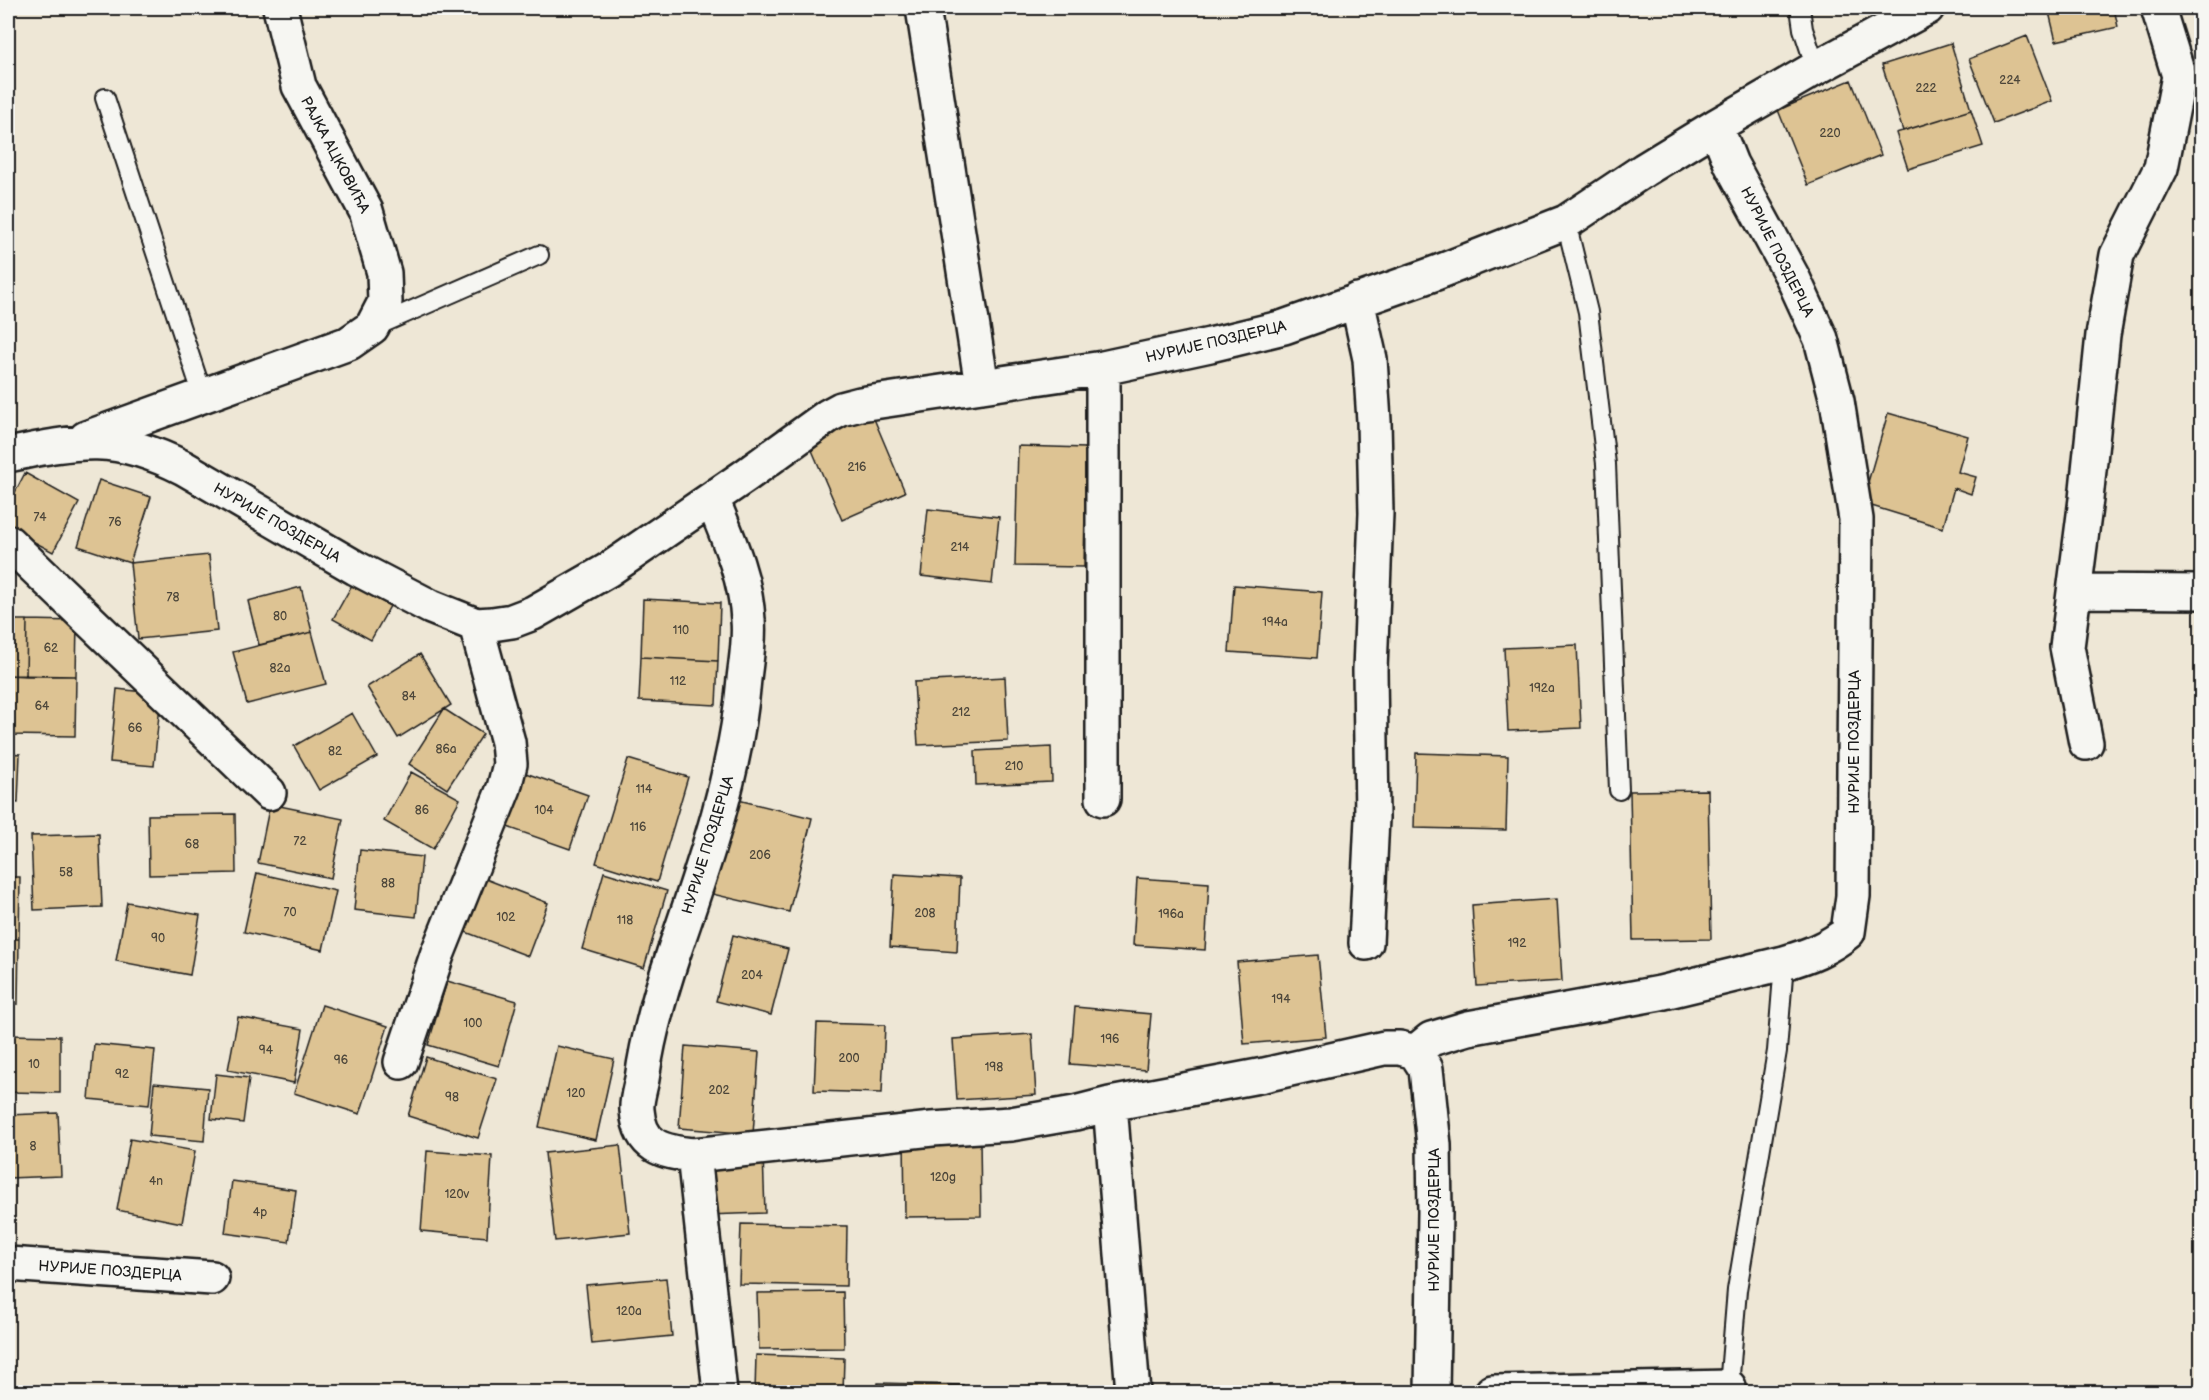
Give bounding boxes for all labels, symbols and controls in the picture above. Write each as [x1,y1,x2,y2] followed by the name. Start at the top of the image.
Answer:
[1999,73,2021,88] house number: 224
[1915,81,1937,96] house number: 222
[296,93,374,218] street label: РАЈКА АЦКОВИЋА
[1819,126,1841,141] house number: 220
[1736,184,1818,321] street label: НУРИЈЕ ПОЗДЕРЦА
[1144,316,1289,367] street label: НУРИЈЕ ПОЗДЕРЦА
[848,460,866,475] house number: 216
[210,479,345,568] street label: НУРИЈЕ ПОЗДЕРЦА
[33,510,47,525] house number: 74
[108,515,122,530] house number: 76
[951,540,970,555] house number: 214
[167,590,179,605] house number: 78
[273,609,287,624] house number: 80
[1262,615,1288,630] house number: 194a
[673,623,689,638] house number: 110
[44,641,58,656] house number: 62
[270,661,291,676] house number: 82a
[1845,669,1864,814] street label: НУРИЈЕ ПОЗДЕРЦА
[670,674,686,689] house number: 112
[1529,681,1555,696] house number: 192a
[402,689,417,704] house number: 84
[35,699,50,714] house number: 64
[952,705,970,720] house number: 212
[128,721,142,736] house number: 66
[435,742,457,757] house number: 86a
[328,744,342,759] house number: 82
[1005,759,1023,774] house number: 210
[678,773,738,916] street label: НУРИЈЕ ПОЗДЕРЦА
[636,782,653,797] house number: 114
[415,803,429,818] house number: 86
[534,803,554,818] house number: 104
[630,820,646,835] house number: 116
[294,834,306,849] house number: 72
[185,837,199,852] house number: 68
[749,848,771,863] house number: 206
[59,865,73,880] house number: 58
[381,876,395,891] house number: 88
[284,905,296,920] house number: 70
[914,906,936,921] house number: 208
[1158,907,1184,922] house number: 196a
[497,910,515,925] house number: 102
[617,913,633,928] house number: 118
[151,931,165,946] house number: 90
[1508,936,1526,951] house number: 192
[741,968,763,983] house number: 204
[1272,992,1291,1007] house number: 194
[464,1016,482,1031] house number: 100
[1101,1032,1119,1047] house number: 196
[259,1043,274,1058] house number: 94
[838,1051,860,1066] house number: 200
[334,1053,348,1068] house number: 96
[28,1057,40,1072] house number: 10
[985,1060,1003,1075] house number: 198
[115,1067,129,1082] house number: 92
[708,1083,730,1098] house number: 202
[567,1086,585,1101] house number: 120
[445,1090,459,1105] house number: 98
[30,1139,37,1154] house number: 8
[1425,1147,1444,1292] street label: НУРИЈЕ ПОЗДЕРЦА
[930,1170,956,1185] house number: 120g
[149,1174,163,1189] house number: 4n
[445,1187,470,1202] house number: 120v
[253,1205,267,1220] house number: 4p
[38,1257,183,1286] street label: НУРИЈЕ ПОЗДЕРЦА
[616,1304,642,1319] house number: 120a

